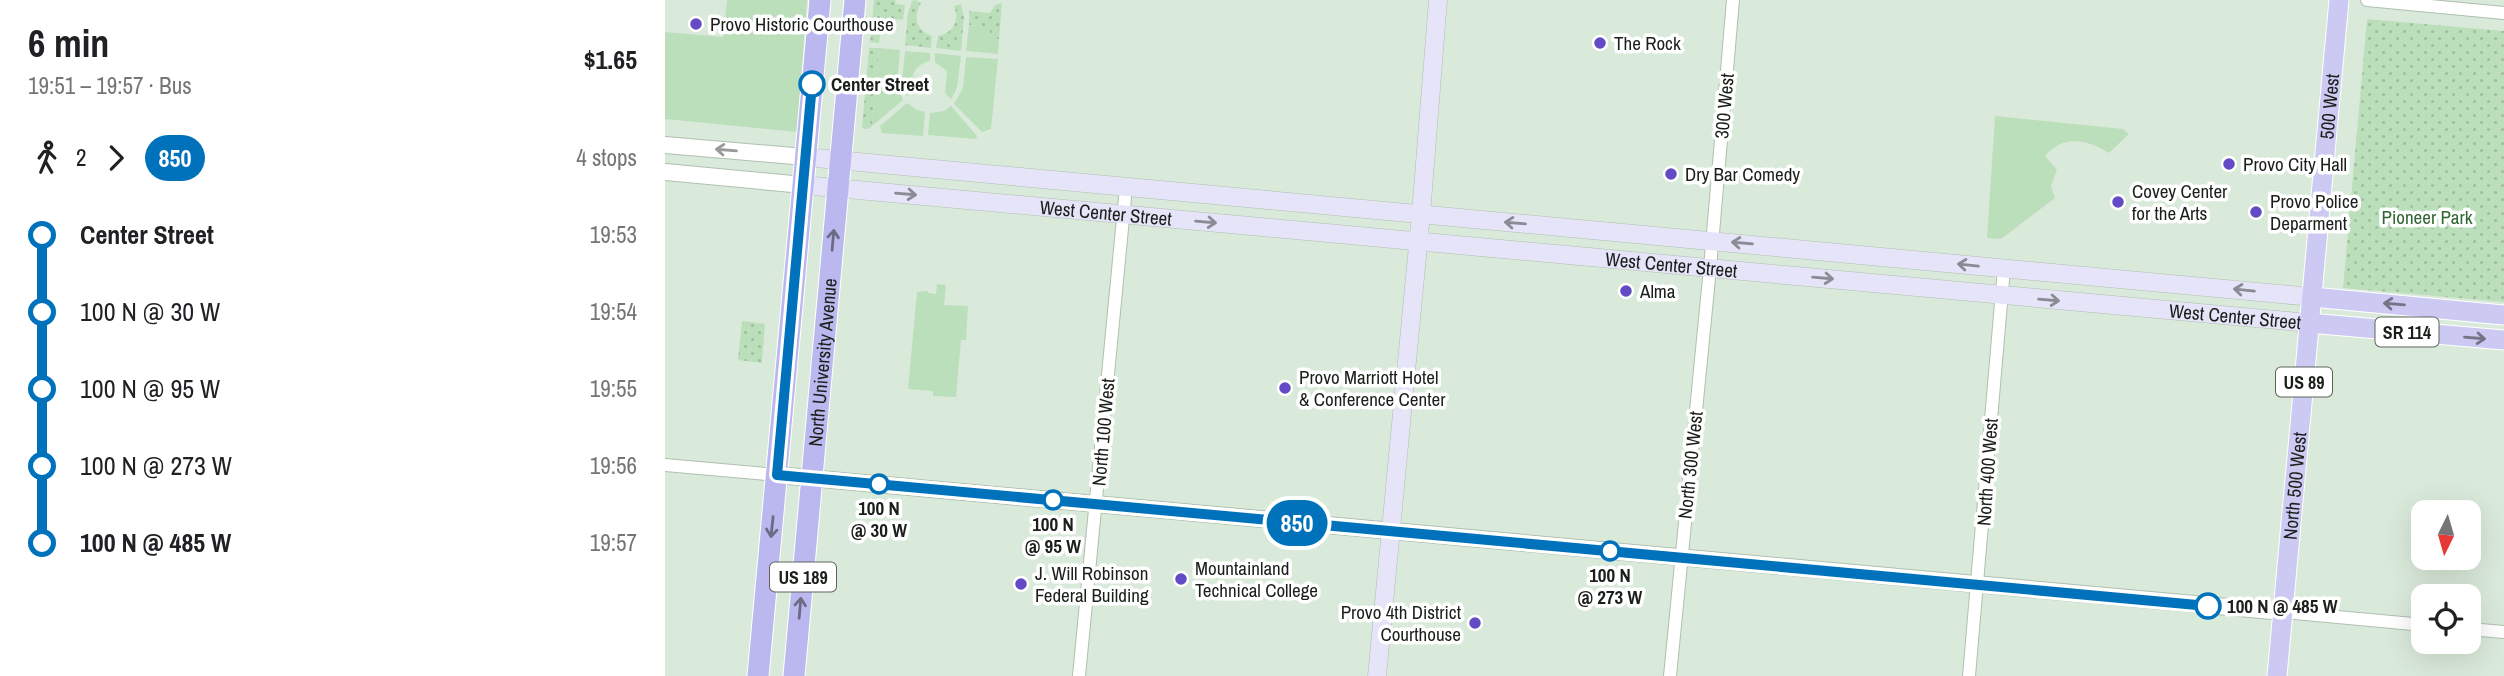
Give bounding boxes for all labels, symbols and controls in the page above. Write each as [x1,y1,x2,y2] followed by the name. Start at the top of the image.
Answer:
[710,11,894,37] place label: Provo Historic Courthouse
[688,16,704,32] marker: Provo Historic Courthouse
[28,18,109,69] text: 6 min
[1614,30,1681,56] place label: The Rock
[1592,35,1608,51] marker: The Rock
[584,42,637,77] text: $1.65
[28,70,192,101] text: 19:51 – 19:57 · Bus
[799,71,825,97] marker: Center Street
[831,71,929,97] place label: Center Street
[1708,72,1740,140] street label: 300 West
[2313,72,2345,140] street label: 500 West
[28,139,66,177] icon: walk
[97,139,135,177] icon: forward
[76,142,87,173] text: 2
[159,142,191,174] text: 850
[576,142,637,173] text: 4 stops
[716,143,738,156] one-way arrow
[2243,151,2347,177] place label: Provo City Hall
[2221,156,2237,172] marker: Provo City Hall
[1685,161,1800,187] place label: Dry Bar Comedy
[1663,166,1679,182] marker: Dry Bar Comedy
[2132,178,2228,226] place label: Covey Center for the Arts
[894,188,917,201] one-way arrow
[2270,188,2358,236] place label: Provo Police Deparment
[1039,194,1173,232] street label: West Center Street
[2110,194,2126,210] marker: Covey Center for the Arts
[2248,204,2264,220] marker: Provo Police Deparment
[2382,204,2473,230] park label: Pioneer Park
[1194,216,1217,229] one-way arrow
[1505,216,1527,229] one-way arrow
[80,217,214,252] text: Center Street
[590,219,637,250] text: 19:53
[827,229,840,252] one-way arrow
[1731,236,1754,249] one-way arrow
[1604,246,1739,284] street label: West Center Street
[1958,258,1980,271] one-way arrow
[1811,272,1834,285] one-way arrow
[802,277,843,447] street label: North University Avenue
[1639,278,1676,304] place label: Alma
[1618,283,1634,299] marker: Alma
[2233,283,2256,296] one-way arrow
[2037,293,2060,306] one-way arrow
[80,294,220,329] text: 100 N @ 30 W
[590,296,637,327] text: 19:54
[2168,297,2303,335] street label: West Center Street
[2383,297,2406,310] one-way arrow
[2375,318,2439,346] road number: SR 114
[2463,332,2485,345] one-way arrow
[1299,364,1446,412] place label: Provo Marriott Hotel & Conference Center
[2276,368,2332,396] road number: US 89
[80,371,220,406] text: 100 N @ 95 W
[590,373,637,404] text: 19:55
[1085,376,1121,487] street label: North 100 West
[1277,380,1293,396] marker: Provo Marriott Hotel & Conference Center
[1671,409,1709,520] street label: North 300 West
[1970,417,2004,527] street label: North 400 West
[2277,430,2312,541] street label: North 500 West
[80,448,232,483] text: 100 N @ 273 W
[590,450,637,481] text: 19:56
[869,474,889,494] marker: 100 N @ 30 W
[1043,490,1063,510] marker: 100 N @ 95 W
[851,495,907,543] place label: 100 N @ 30 W
[1257,500,1337,546] line badge: 850
[2411,500,2481,570] north arrow
[2411,500,2481,654] map controls
[1281,507,1313,539] text: 850
[1025,511,1081,559] place label: 100 N @ 95 W
[765,515,778,537] one-way arrow
[80,525,231,560] text: 100 N @ 485 W
[590,527,637,558] text: 19:57
[1600,541,1620,561] marker: 100 N @ 273 W
[1195,555,1318,603] place label: Mountainland Technical College
[1035,560,1149,608] place label: J. Will Robinson Federal Building
[770,562,836,592] road number: US 189
[1578,562,1643,610] place label: 100 N @ 273 W
[1173,571,1189,587] marker: Mountainland Technical College
[1013,576,1029,592] marker: J. Will Robinson Federal Building
[2411,584,2481,654] button: locate
[2195,593,2221,619] marker: 100 N @ 485 W
[2227,593,2338,619] place label: 100 N @ 485 W
[794,597,807,620] one-way arrow
[1341,599,1462,647] place label: Provo 4th District Courthouse
[1467,615,1483,631] marker: Provo 4th District Courthouse

